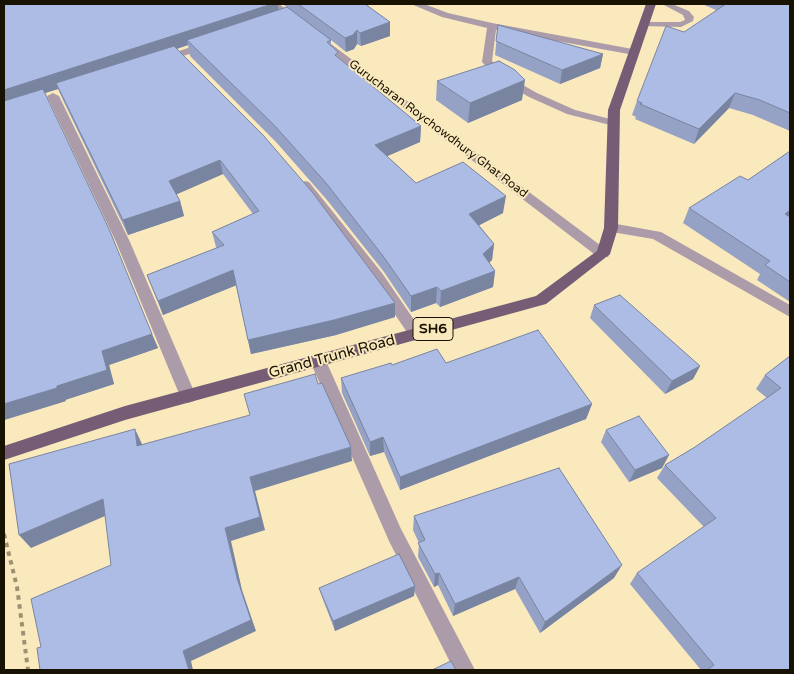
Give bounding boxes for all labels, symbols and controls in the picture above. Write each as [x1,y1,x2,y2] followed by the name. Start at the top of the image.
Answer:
[346,57,530,201] street label: Gurucharan Roychowdhury Ghat Road
[413,318,453,340] road number: SH6
[267,331,397,383] street label: Grand Trunk Road

